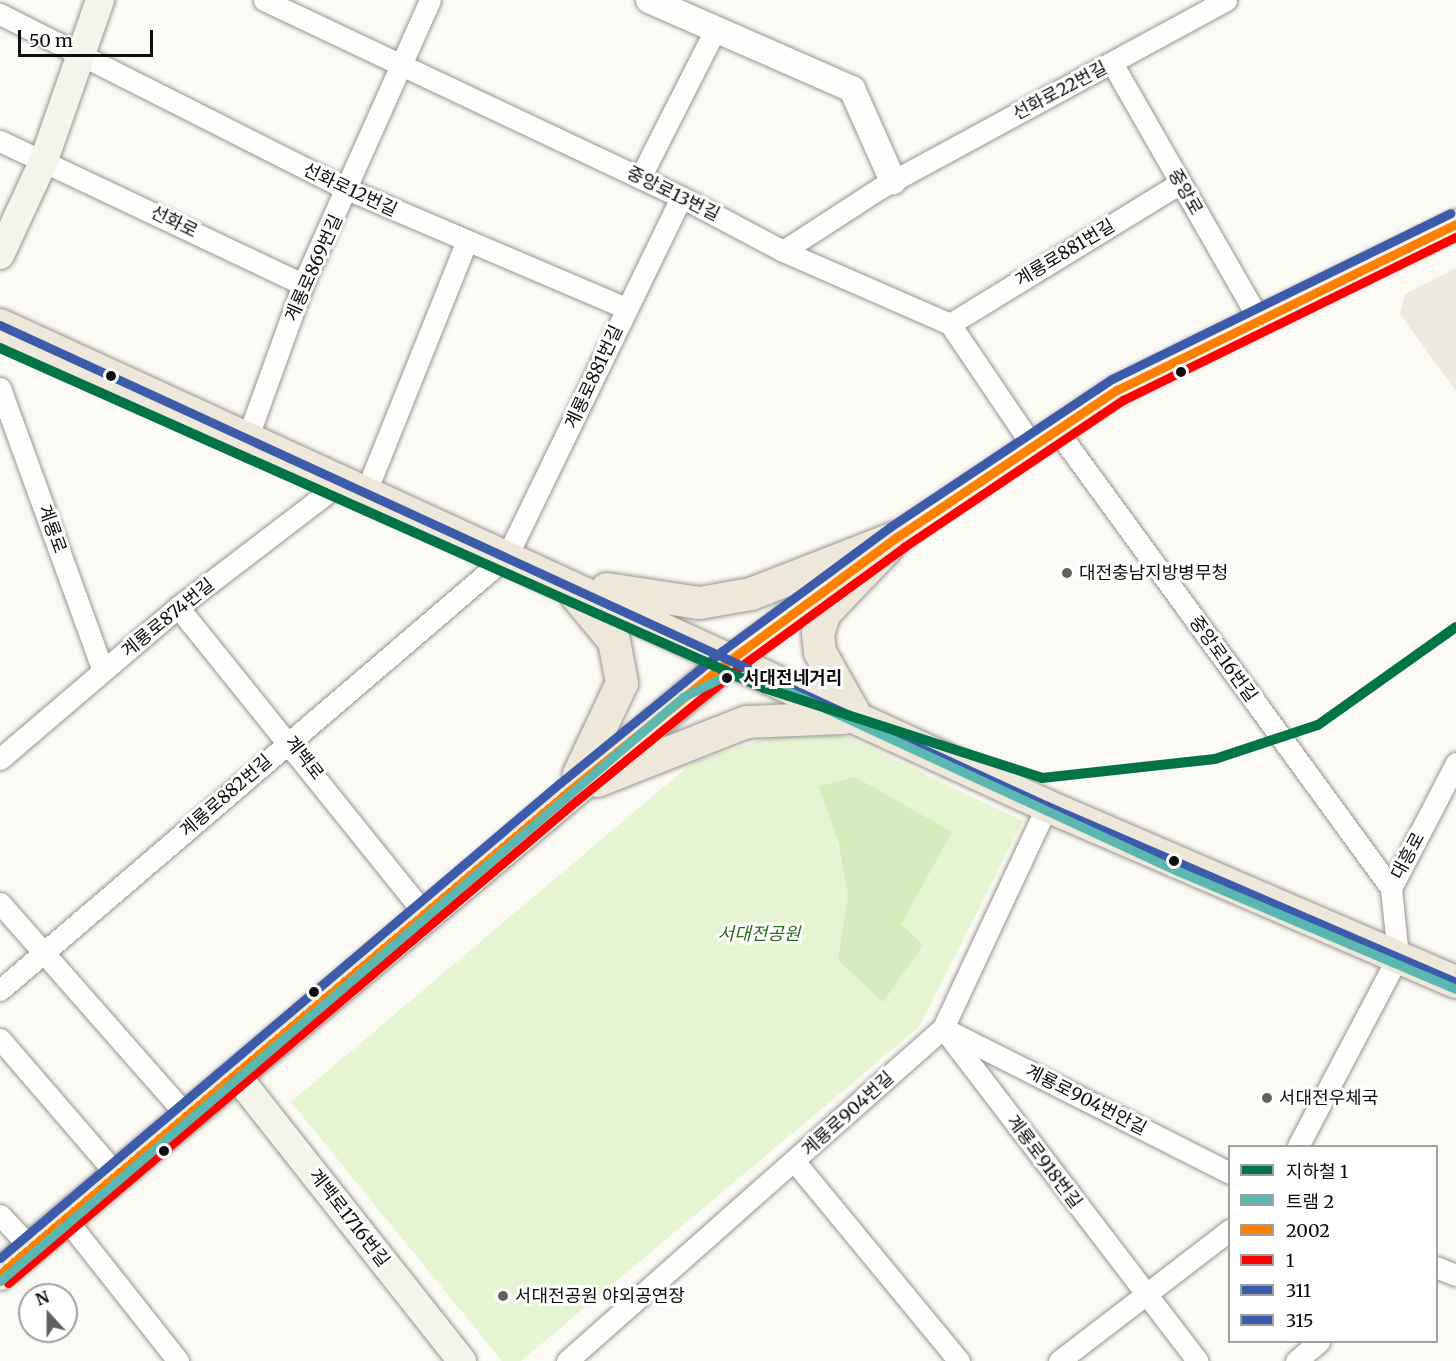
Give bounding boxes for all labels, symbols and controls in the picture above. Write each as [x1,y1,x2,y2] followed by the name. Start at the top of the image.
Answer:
[21,18,156,56] scale bar
[29,29,73,52] text: 50 m
[1009,57,1111,125] street label: 선화로22번길
[299,159,401,221] street label: 선화로12번길
[623,162,723,226] street label: 중앙로13번길
[1163,165,1207,219] street label: 중앙로
[147,201,201,243] street label: 선화로
[281,211,347,325] street label: 계룡로869번길
[1012,215,1118,291] street label: 계룡로881번길
[561,322,627,432] street label: 계룡로881번길
[1175,366,1187,378] unlabelled marker
[105,370,117,382] unlabelled marker
[33,502,71,556] street label: 계룡로
[1079,562,1228,584] place label: 대전충남지방병무청
[1060,566,1074,580] marker: 대전충남지방병무청
[117,574,219,662] street label: 계룡로874번길
[1185,612,1261,706] street label: 중앙로16번길
[716,667,738,689] marker: 서대전네거리
[743,667,842,689] place label: 서대전네거리
[280,732,328,784] street label: 계백로
[176,750,276,842] street label: 계룡로882번길
[1387,829,1429,883] street label: 대흥로
[1168,855,1180,867] unlabelled marker
[718,923,800,945] park label: 서대전공원
[308,986,320,998] unlabelled marker
[1022,1060,1150,1140] street label: 계룡로904번안길
[798,1067,898,1161] street label: 계룡로904번길
[1279,1087,1378,1109] place label: 서대전우체국
[1260,1091,1274,1105] marker: 서대전우체국
[1002,1111,1086,1213] street label: 계룡로918번길
[158,1145,170,1157] unlabelled marker
[1228,1145,1438,1343] legend
[1286,1160,1348,1183] text: 지하철 1
[304,1165,394,1271] street label: 계백로1716번길
[1286,1190,1334,1213] text: 트램 2
[1286,1219,1330,1242] text: 2002
[1286,1249,1294,1272] text: 1
[1286,1279,1311,1302] text: 311
[18,1283,78,1343] north arrow
[515,1285,685,1307] place label: 서대전공원 야외공연장
[33,1286,52,1310] text: N
[496,1289,510,1303] marker: 서대전공원 야외공연장
[1286,1309,1314,1332] text: 315

